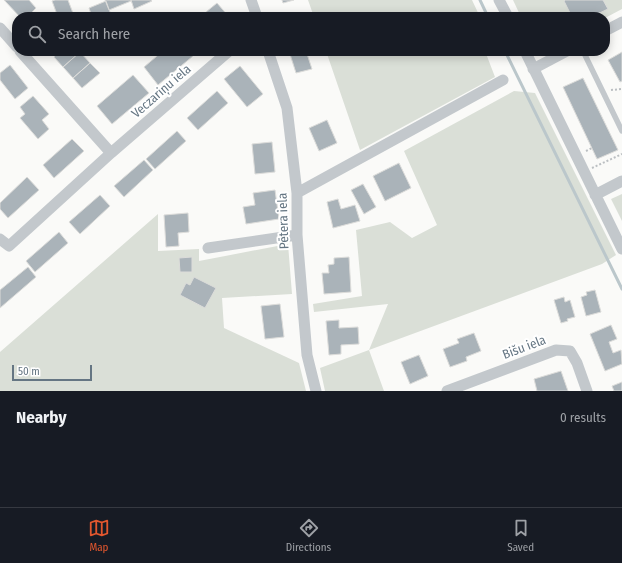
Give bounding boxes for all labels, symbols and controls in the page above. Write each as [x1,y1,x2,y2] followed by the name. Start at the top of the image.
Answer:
[12,12,610,56] search box
[26,23,48,45] icon: search
[58,25,130,43] text: Search here
[128,61,194,122] street label: Veczariņu iela
[275,193,291,249] street label: Pētera iela
[500,332,548,362] street label: Bišu iela
[12,363,92,382] scale bar
[18,365,40,378] text: 50 m
[16,407,67,428] text: Nearby
[560,410,606,425] text: 0 results
[88,517,110,554] tab: Map
[286,517,331,554] tab: Directions
[507,517,534,554] tab: Saved

